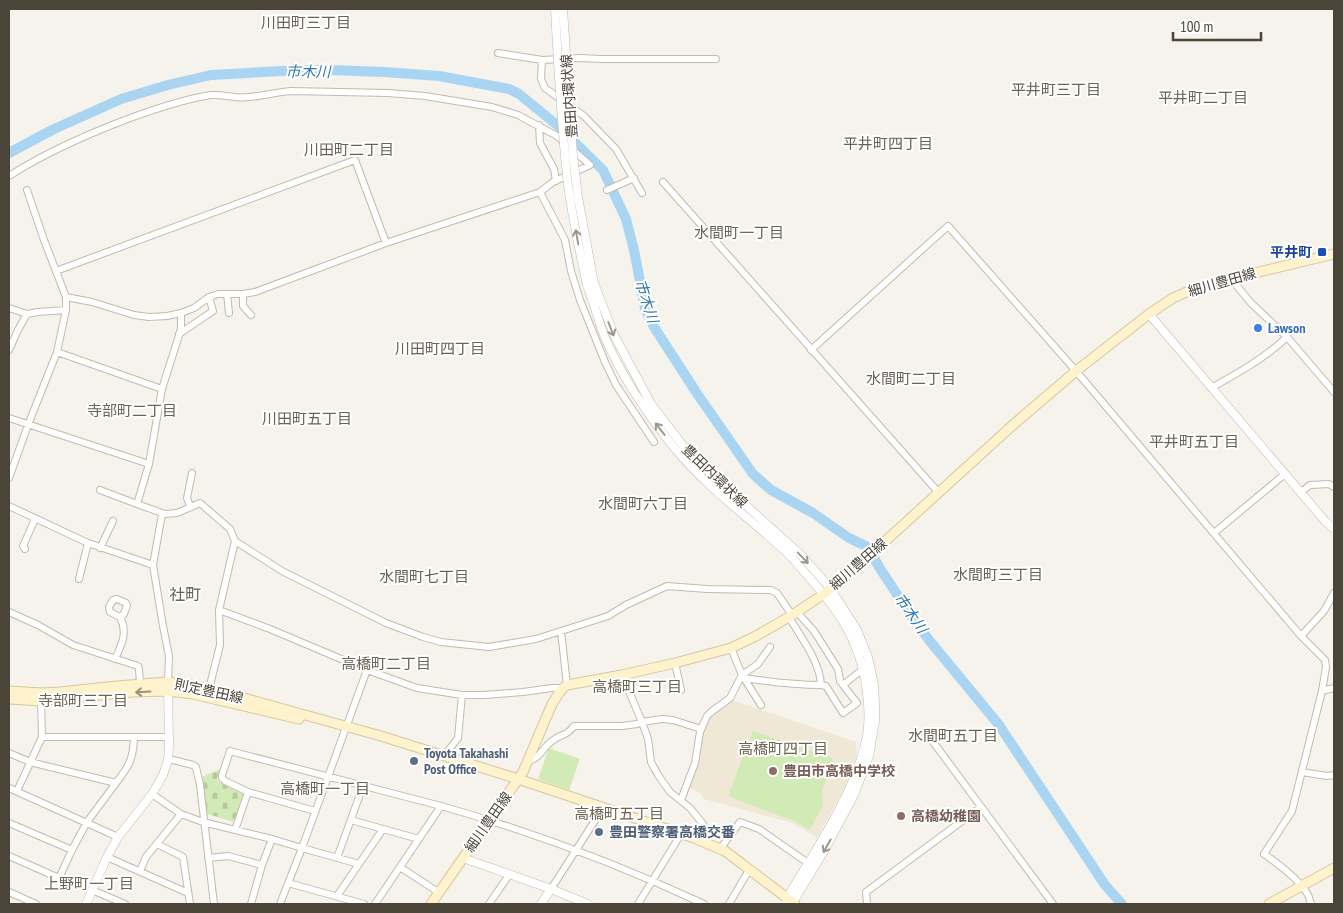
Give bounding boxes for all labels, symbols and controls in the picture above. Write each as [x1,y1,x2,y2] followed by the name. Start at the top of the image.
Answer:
[1173,10,1260,42] scale bar
[261,13,351,32] district label: 川田町三丁目
[1180,17,1213,36] text: 100 m
[557,53,581,139] street label: 豊田内環状線
[285,62,332,81] water label: 市木川
[1011,80,1101,99] district label: 平井町三丁目
[1158,88,1248,107] district label: 平井町二丁目
[843,134,933,153] district label: 平井町四丁目
[304,140,394,159] district label: 川田町二丁目
[694,223,784,242] district label: 水間町一丁目
[571,229,581,245] one-way arrow
[1270,243,1312,261] place label: 平井町
[1316,246,1328,258] marker: 平井町
[1186,264,1258,300] street label: 細川豊田線
[631,277,664,327] water label: 市木川
[1268,319,1305,337] place label: Lawson
[607,320,616,336] one-way arrow
[1252,322,1264,334] marker: Lawson
[395,339,485,358] district label: 川田町四丁目
[866,369,956,388] district label: 水間町二丁目
[87,401,177,420] district label: 寺部町二丁目
[262,409,352,428] district label: 川田町五丁目
[655,423,666,436] one-way arrow
[1149,432,1239,451] district label: 平井町五丁目
[679,440,751,512] street label: 豊田内環状線
[598,494,688,513] district label: 水間町六丁目
[826,534,890,594] street label: 細川豊田線
[797,552,809,564] one-way arrow
[953,565,1043,584] district label: 水間町三丁目
[379,567,469,586] district label: 水間町七丁目
[169,584,201,604] district label: 社町
[890,589,933,639] water label: 市木川
[341,654,431,673] district label: 高橋町二丁目
[173,675,245,707] street label: 則定豊田線
[592,677,682,696] district label: 高橋町三丁目
[136,687,152,696] one-way arrow
[38,691,128,710] district label: 寺部町三丁目
[908,726,998,745] district label: 水間町五丁目
[738,739,828,758] district label: 高橋町四丁目
[424,744,508,778] place label: Toyota Takahashi Post Office
[408,755,420,767] marker: Toyota Takahashi Post Office
[783,762,895,780] place label: 豊田市高橋中学校
[767,765,779,777] marker: 豊田市高橋中学校
[280,779,370,798] district label: 高橋町一丁目
[461,788,515,856] street label: 細川豊田線
[574,804,664,823] district label: 高橋町五丁目
[911,807,981,825] place label: 高橋幼稚園
[895,810,907,822] marker: 高橋幼稚園
[609,823,735,841] place label: 豊田警察署高橋交番
[593,826,605,838] marker: 豊田警察署高橋交番
[821,839,831,853] one-way arrow
[44,874,134,893] district label: 上野町一丁目

